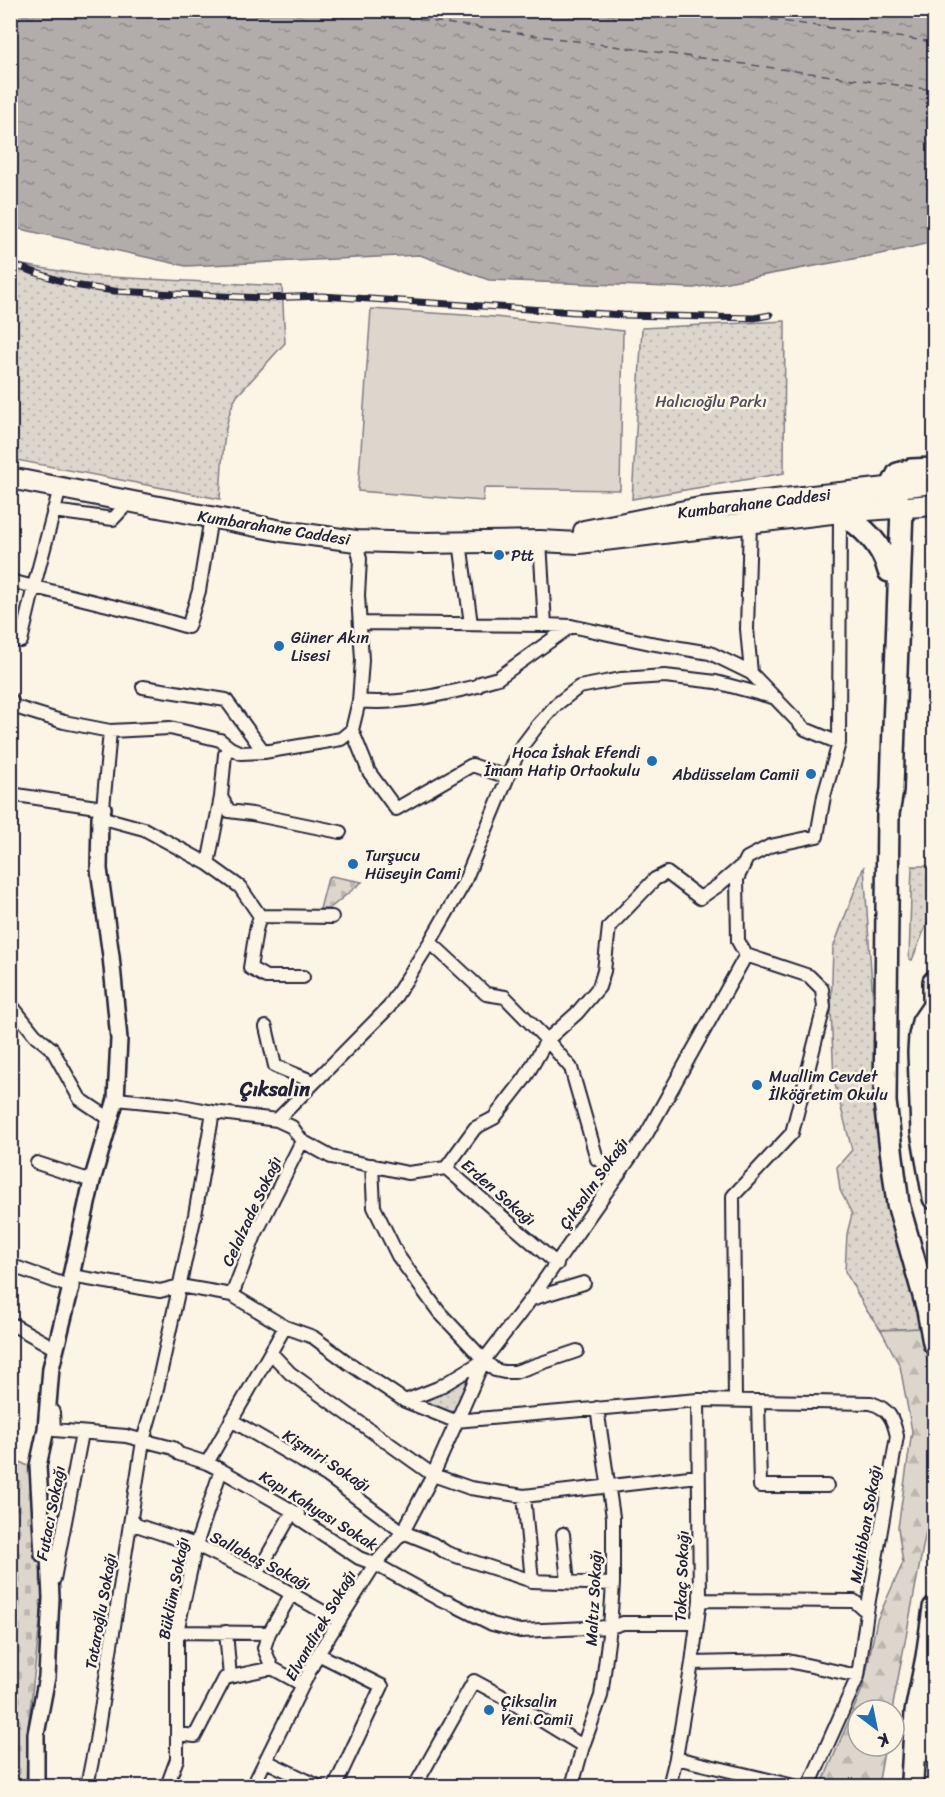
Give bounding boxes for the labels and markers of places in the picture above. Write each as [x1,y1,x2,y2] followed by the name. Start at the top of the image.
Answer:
[511,541,534,570] place label: Ptt
[492,548,506,562] marker: Ptt
[291,623,370,670] place label: Güner Akın Lisesi
[272,639,286,653] marker: Güner Akın Lisesi
[483,738,641,785] place label: Hoca İshak Efendi İmam Hatip Ortaokulu
[645,754,659,768] marker: Hoca İshak Efendi İmam Hatip Ortaokulu
[671,760,800,789] place label: Abdüsselam Camii
[804,767,818,781] marker: Abdüsselam Camii
[365,841,461,888] place label: Turşucu Hüseyin Cami
[346,857,360,871] marker: Turşucu Hüseyin Cami
[768,1062,888,1109] place label: Muallim Cevdet İlköğretim Okulu
[750,1078,764,1092] marker: Muallim Cevdet İlköğretim Okulu
[501,1687,573,1734] place label: Çiksalin Yeni Camii
[482,1703,496,1717] marker: Çiksalin Yeni Camii

